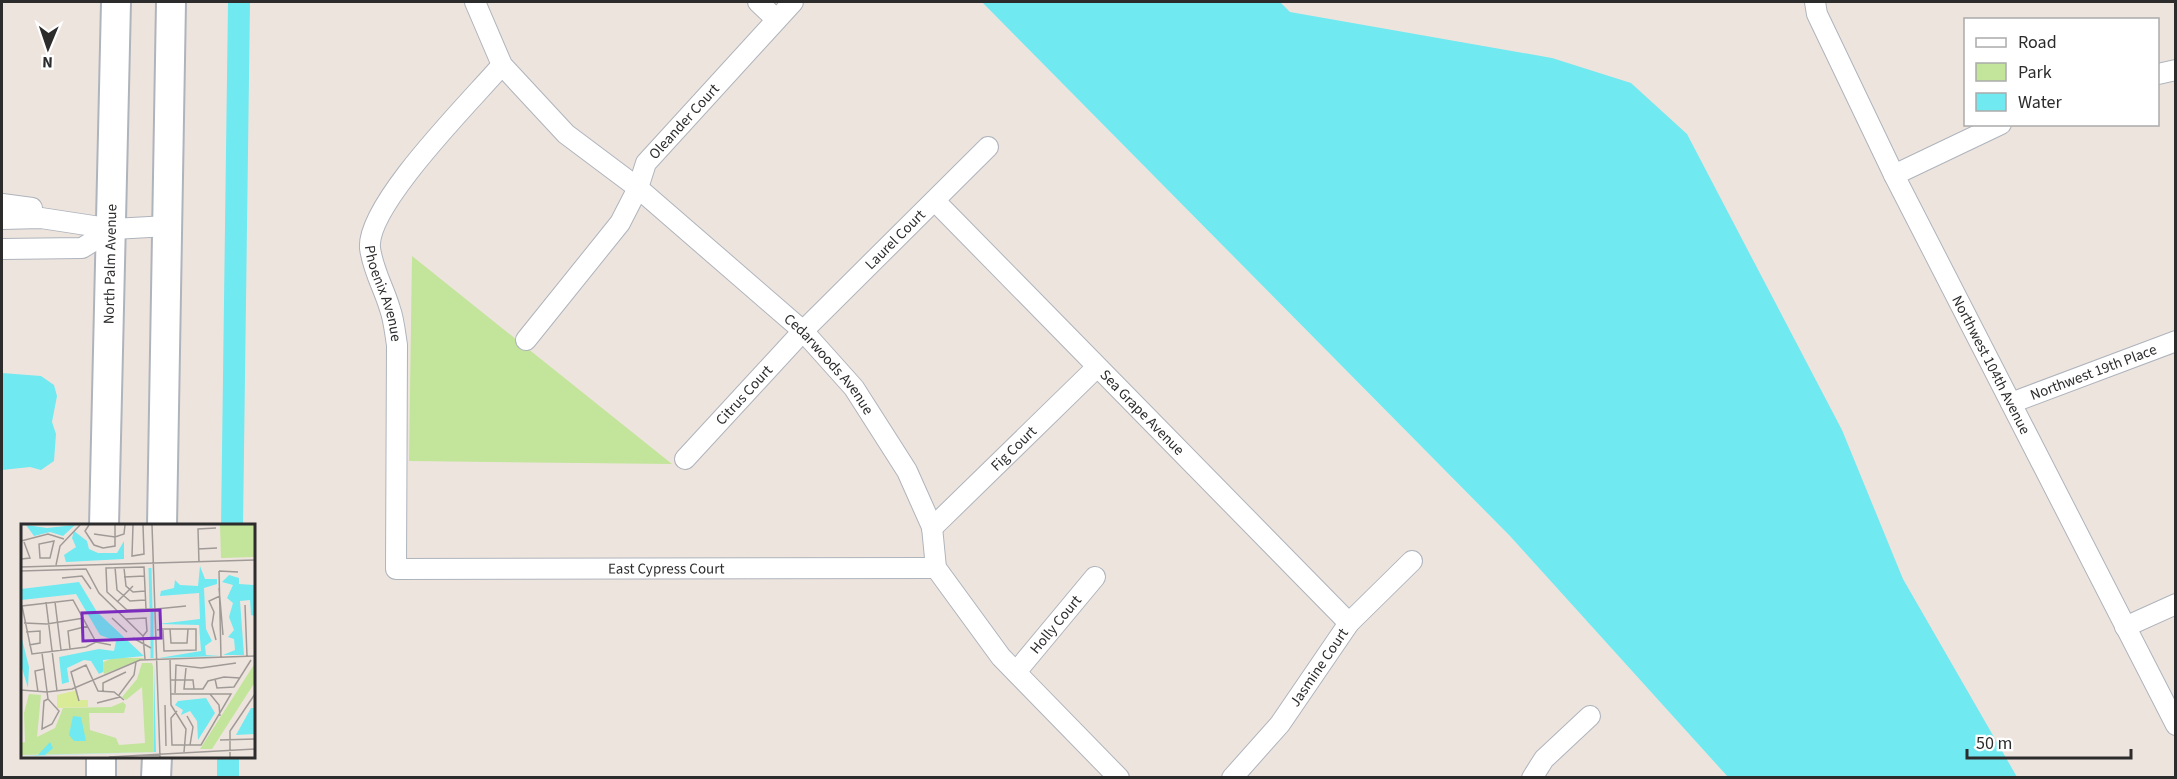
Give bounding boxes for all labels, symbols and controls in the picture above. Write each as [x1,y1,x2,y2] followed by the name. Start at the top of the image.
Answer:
[18,18,78,78] north arrow
[1964,18,2159,126] legend
[2018,30,2057,55] text: Road
[42,51,53,73] text: N
[2018,60,2052,85] text: Park
[644,79,724,164] street label: Oleander Court
[2018,90,2062,115] text: Water
[99,204,122,324] street label: North Palm Avenue
[861,205,930,275] street label: Laurel Court
[359,244,406,343] street label: Phoenix Avenue
[1947,292,2035,438] street label: Northwest 104th Avenue
[779,309,878,419] street label: Cedarwoods Avenue
[2027,339,2160,406] street label: Northwest 19th Place
[711,361,778,430] street label: Citrus Court
[1095,365,1189,460] street label: Sea Grape Avenue
[986,421,1042,476] street label: Fig Court
[21,524,255,758] inset map
[608,558,725,580] street label: East Cypress Court
[1025,591,1087,659] street label: Holly Court
[1285,624,1354,711] street label: Jasmine Court
[1967,722,2130,760] scale bar
[1976,731,2012,756] text: 50 m

